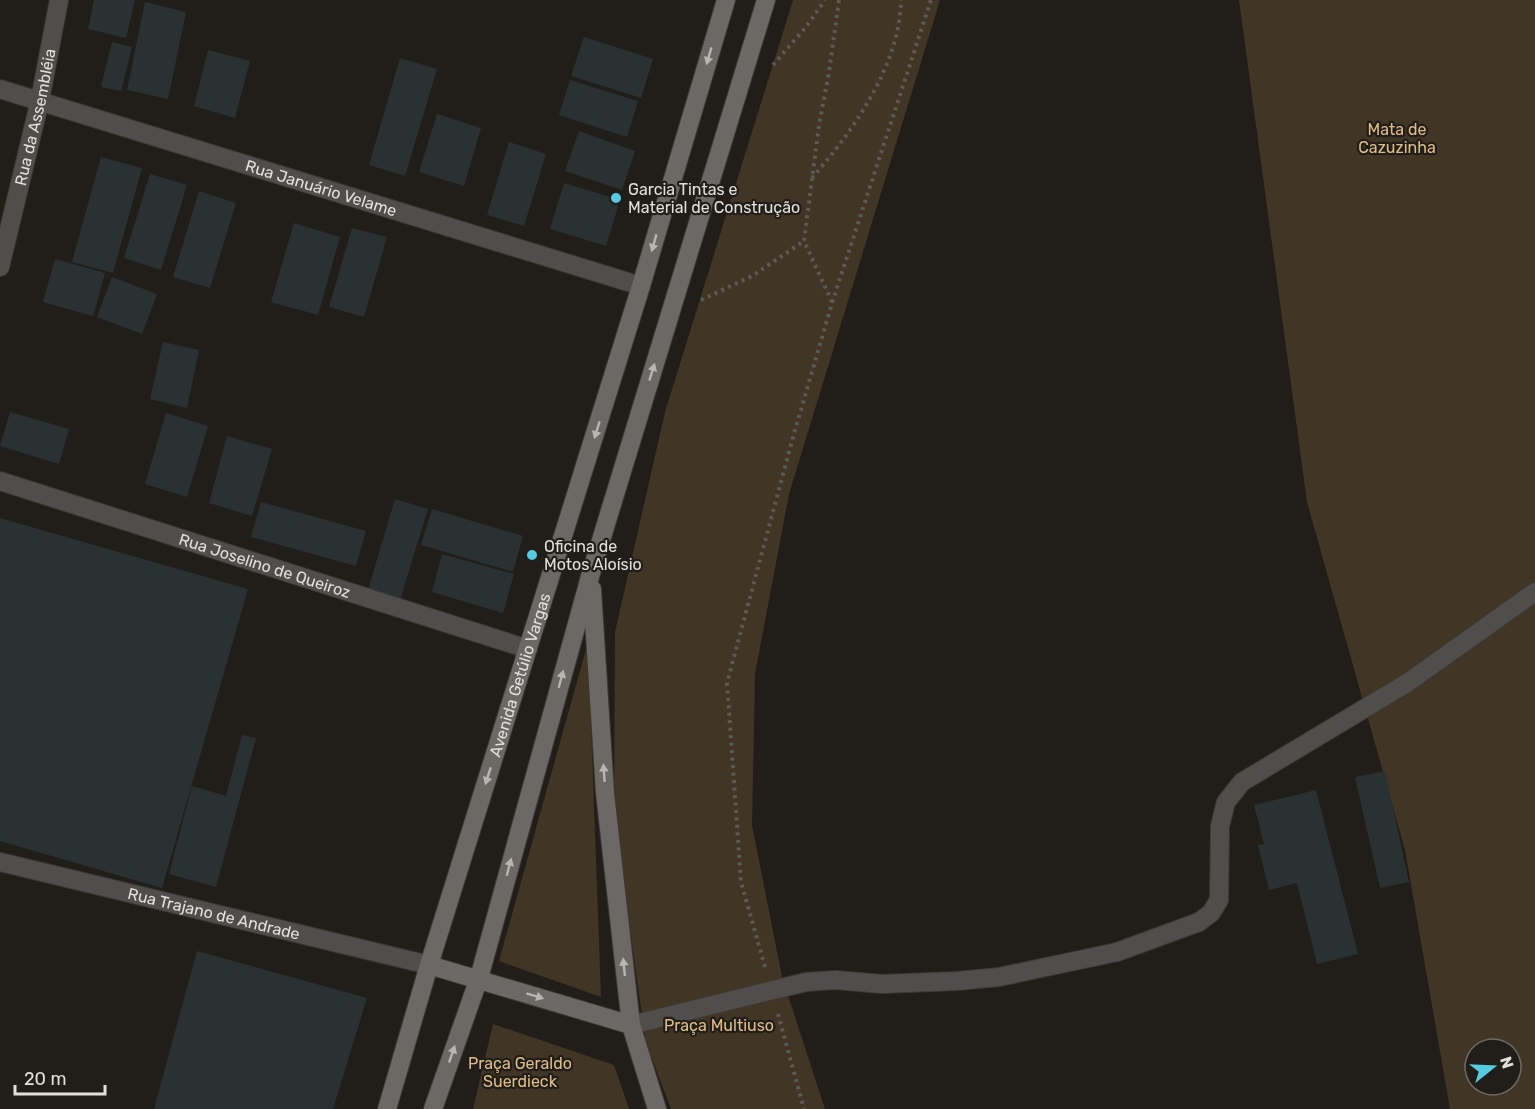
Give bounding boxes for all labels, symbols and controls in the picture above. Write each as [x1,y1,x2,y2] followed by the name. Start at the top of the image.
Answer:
[11,47,60,188] street label: Rua da Assembléia
[704,47,713,65] one-way arrow
[1358,120,1436,157] park label: Mata de Cazuzinha
[243,156,399,220] street label: Rua Januário Velame
[628,180,800,217] place label: Garcia Tintas e Material de Construção
[609,191,623,205] marker: Garcia Tintas e Material de Construção
[649,234,658,252] one-way arrow
[648,363,657,381] one-way arrow
[592,421,601,439] one-way arrow
[177,530,353,602] street label: Rua Joselino de Queiroz
[544,537,642,574] place label: Oficina de Motos Aloísio
[525,548,539,562] marker: Oficina de Motos Aloísio
[486,591,555,759] street label: Avenida Getúlio Vargas
[557,670,566,688] one-way arrow
[599,763,608,782] one-way arrow
[483,767,493,785] one-way arrow
[505,858,515,877] one-way arrow
[126,884,302,944] street label: Rua Trajano de Andrade
[619,957,629,976] one-way arrow
[526,991,544,1001] one-way arrow
[664,1016,774,1035] park label: Praça Multiuso
[1463,1037,1523,1097] north arrow
[448,1045,458,1063] one-way arrow
[468,1054,572,1091] park label: Praça Geraldo Suerdieck
[1496,1054,1518,1071] text: N
[15,1058,105,1096] scale bar
[24,1068,66,1090] text: 20 m

